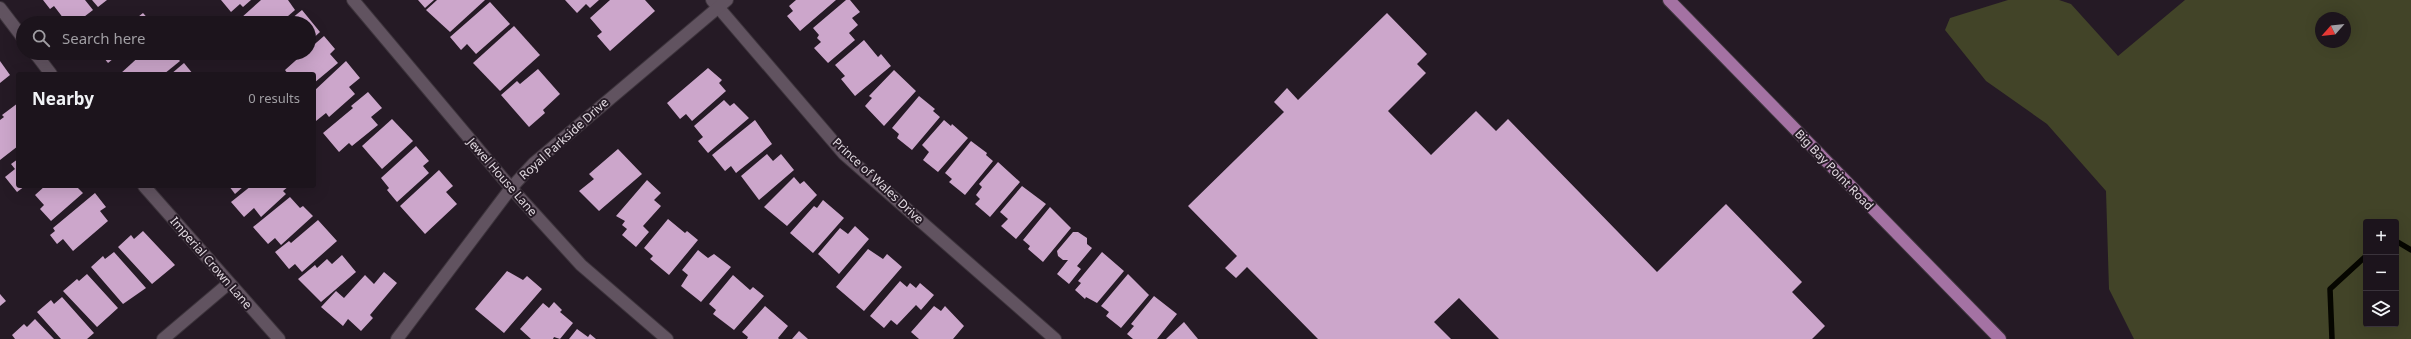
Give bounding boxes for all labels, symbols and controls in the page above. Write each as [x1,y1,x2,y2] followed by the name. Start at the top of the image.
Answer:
[2315,12,2351,48] north arrow
[16,16,316,60] search box
[30,27,52,49] icon: search
[62,28,145,48] text: Search here
[32,87,94,110] text: Nearby
[248,89,300,107] text: 0 results
[515,94,612,183] street label: Royal Parkside Drive
[1791,125,1877,214] street label: Big Bay Point Road
[463,133,541,220] street label: Jewel House Lane
[829,134,928,228] street label: Prince of Wales Drive
[167,213,256,313] street label: Imperial Crown Lane
[2363,219,2399,327] map controls
[2363,219,2399,255] button: +
[2363,255,2399,291] button: −
[2363,291,2399,327] button: layers

